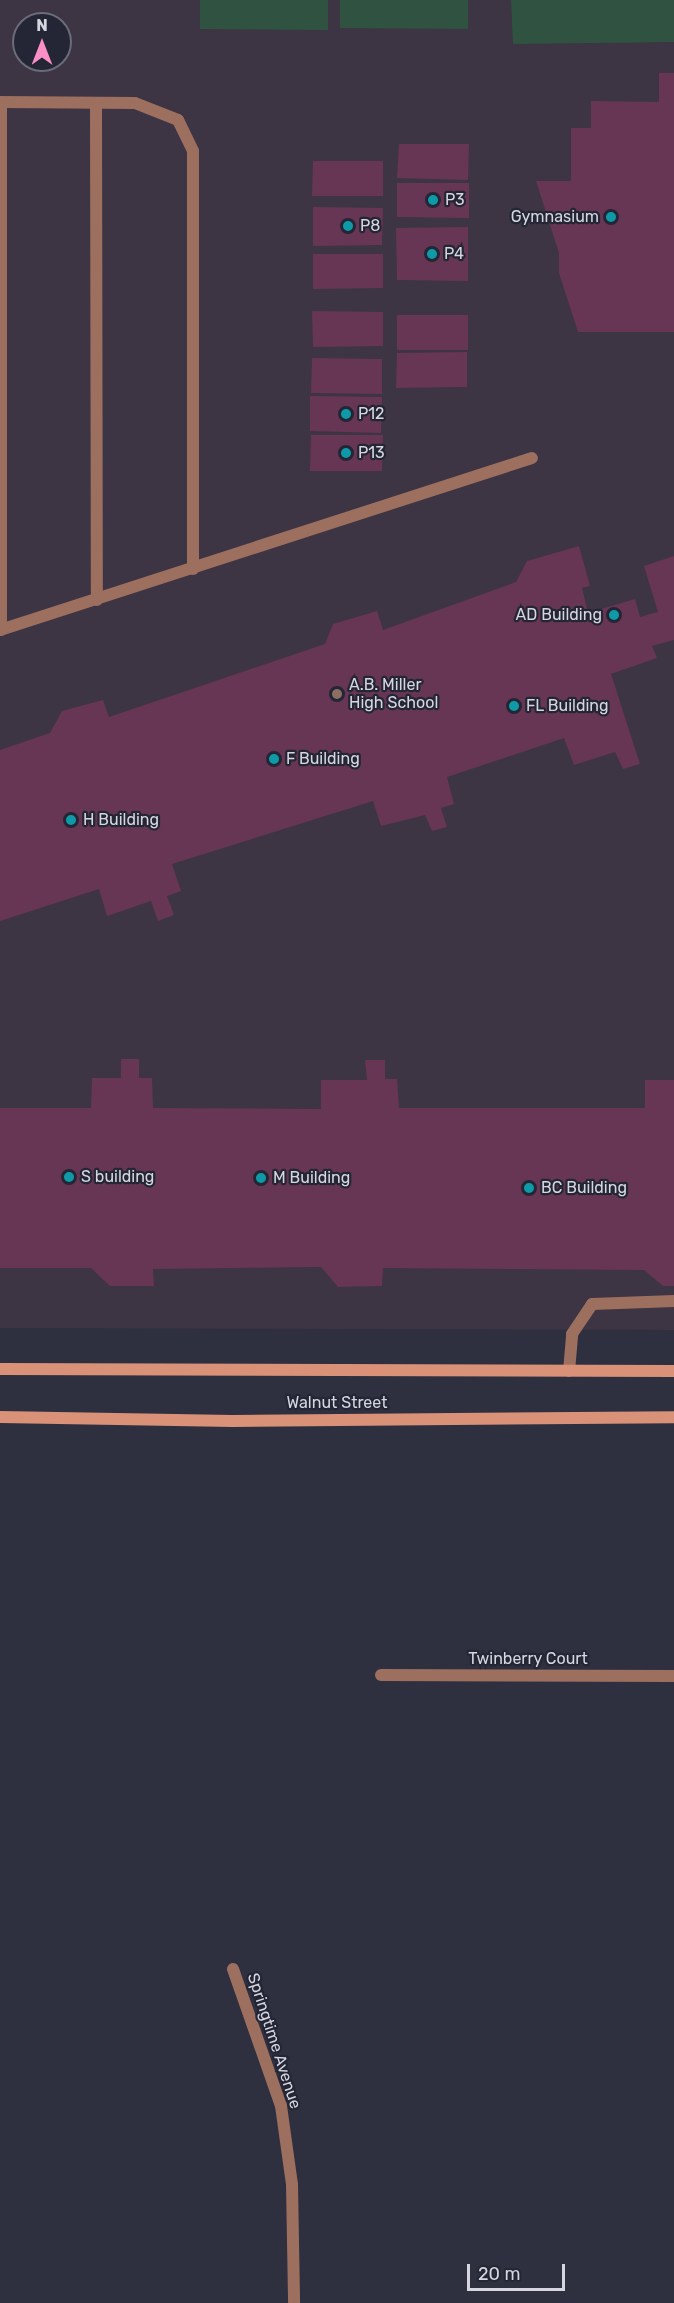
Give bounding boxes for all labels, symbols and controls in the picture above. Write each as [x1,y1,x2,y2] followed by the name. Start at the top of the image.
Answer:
[12,12,72,72] north arrow
[36,16,48,35] text: N
[445,190,465,210] place label: P3
[426,193,440,207] marker: P3
[511,207,599,227] place label: Gymnasium
[604,210,618,224] marker: Gymnasium
[360,216,380,236] place label: P8
[341,219,355,233] marker: P8
[444,244,464,264] place label: P4
[425,247,439,261] marker: P4
[358,404,385,424] place label: P12
[339,407,353,421] marker: P12
[358,443,385,463] place label: P13
[339,446,353,460] marker: P13
[516,605,602,625] place label: AD Building
[607,608,621,622] marker: AD Building
[349,675,438,713] place label: A.B. Miller High School
[330,687,344,701] marker: A.B. Miller High School
[526,696,609,716] place label: FL Building
[507,699,521,713] marker: FL Building
[286,749,360,769] place label: F Building
[267,752,281,766] marker: F Building
[83,810,159,830] place label: H Building
[64,813,78,827] marker: H Building
[81,1167,154,1187] place label: S building
[273,1168,350,1188] place label: M Building
[62,1170,76,1184] marker: S building
[254,1171,268,1185] marker: M Building
[541,1178,627,1198] place label: BC Building
[522,1181,536,1195] marker: BC Building
[287,1393,387,1413] street label: Walnut Street
[468,1649,588,1669] street label: Twinberry Court
[243,1971,305,2111] street label: Springtime Avenue
[470,2252,568,2290] scale bar
[478,2263,520,2285] text: 20 m

